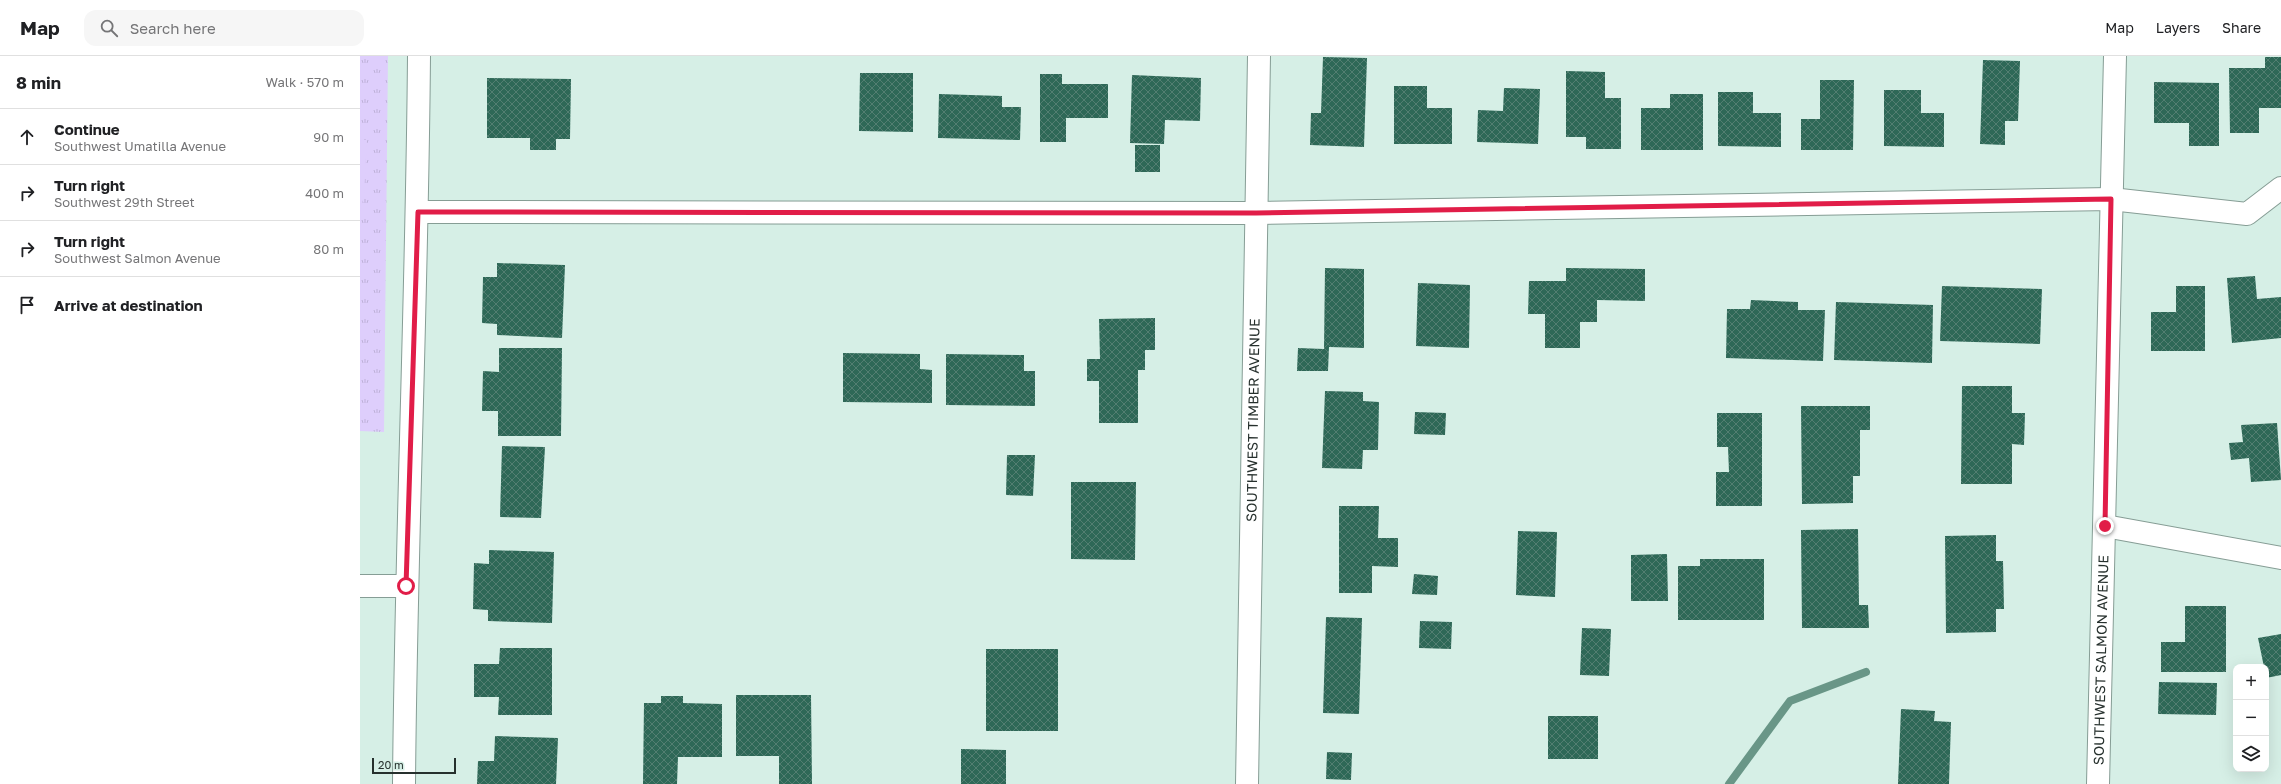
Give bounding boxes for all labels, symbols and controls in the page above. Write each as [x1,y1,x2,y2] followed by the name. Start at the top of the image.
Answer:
[84,10,364,46] search box
[20,16,60,39] text: Map
[98,17,120,39] icon: search
[130,19,216,37] text: Search here
[2105,19,2134,36] text: Map
[2156,19,2200,36] text: Layers
[2222,19,2261,36] text: Share
[16,72,61,93] text: 8 min
[266,74,344,90] text: Walk · 570 m
[54,120,120,138] text: Continue
[16,126,38,148] icon: ahead
[313,129,344,145] text: 90 m
[54,138,226,154] text: Southwest Umatilla Avenue
[54,176,125,194] text: Turn right
[16,182,38,204] icon: right
[305,185,344,201] text: 400 m
[54,194,195,210] text: Southwest 29th Street
[54,232,125,250] text: Turn right
[16,238,38,260] icon: right
[313,241,344,257] text: 80 m
[54,250,221,266] text: Southwest Salmon Avenue
[16,294,38,316] icon: arrive
[54,296,203,314] text: Arrive at destination
[1242,318,1263,522] street label: SOUTHWEST TIMBER AVENUE
[2096,517,2114,535] route end
[2089,555,2111,765] street label: SOUTHWEST SALMON AVENUE
[397,577,415,595] route start
[2233,664,2269,772] map controls
[2233,664,2269,700] button: +
[2233,700,2269,736] button: −
[2233,736,2269,772] button: layers
[372,756,456,775] scale bar
[378,758,404,771] text: 20 m

